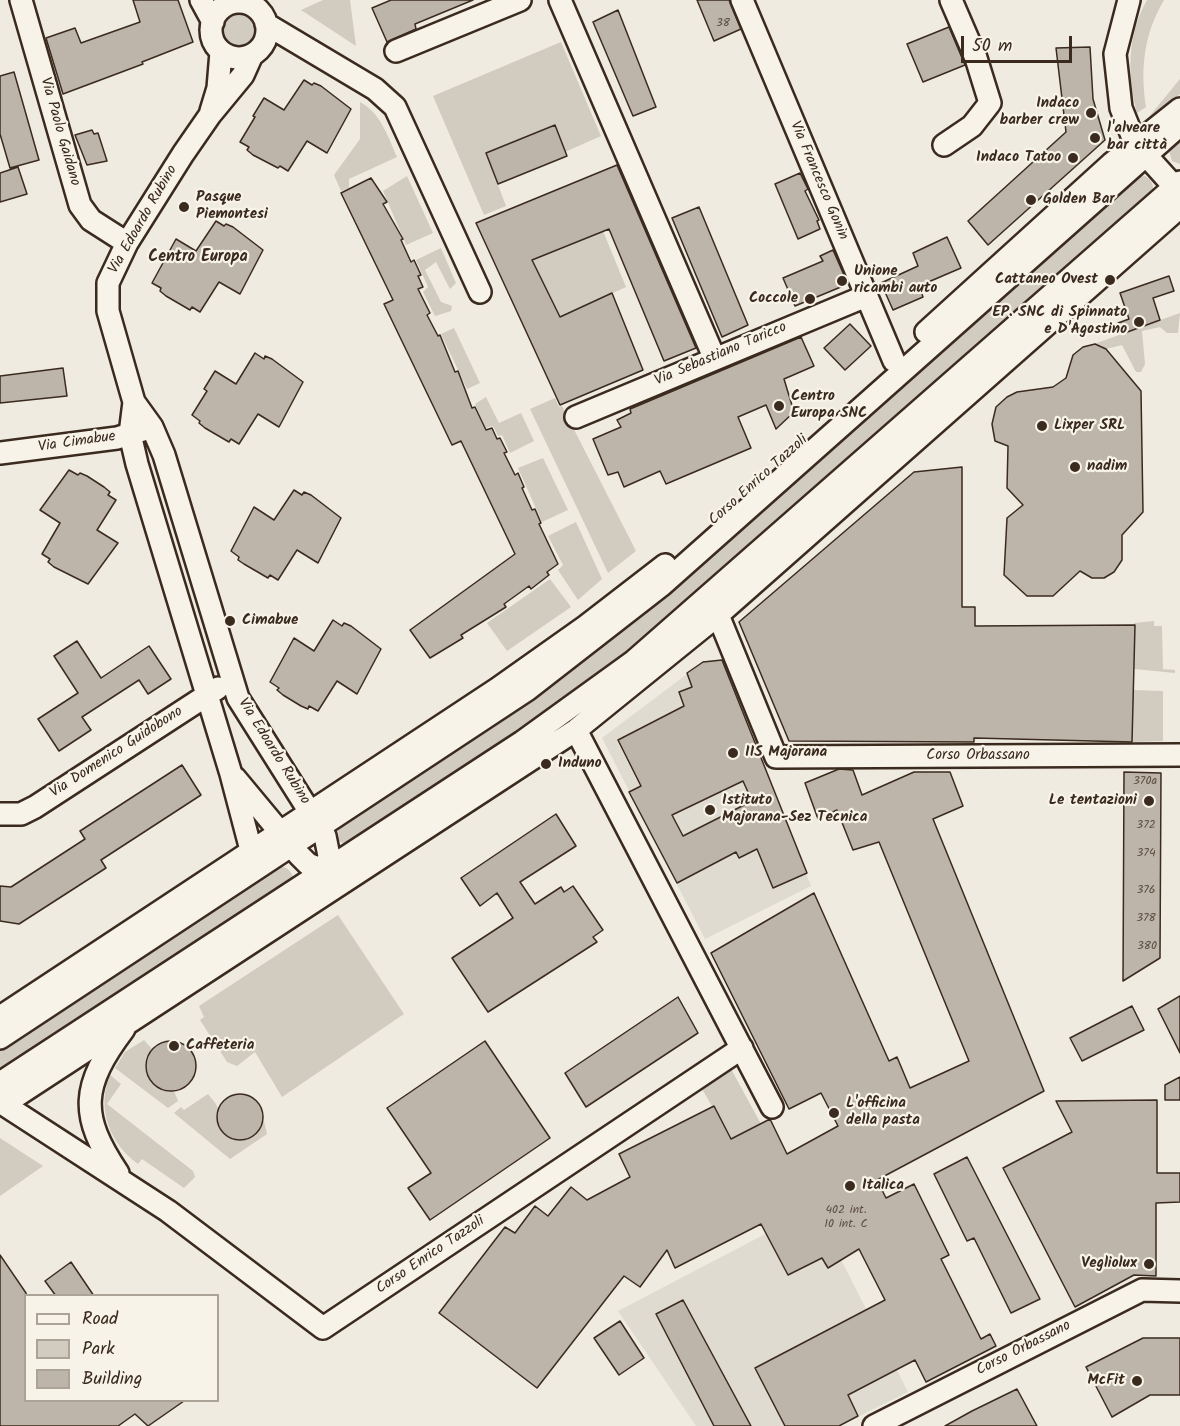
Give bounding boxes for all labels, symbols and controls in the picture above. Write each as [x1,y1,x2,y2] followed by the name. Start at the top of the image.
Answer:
[716,17,730,31] house number: 38
[964,24,1075,62] scale bar
[972,32,1012,61] text: 50 m
[35,76,83,188] street label: Via Paolo Gaidano
[1000,95,1079,130] place label: Indaco barber crew
[1084,106,1098,120] marker: Indaco barber crew
[785,119,851,243] street label: Via Francesco Gonin
[1107,120,1167,155] place label: l'alveare bar città
[1088,131,1102,145] marker: l'alveare bar città
[976,149,1061,167] place label: Indaco Tatoo
[1066,151,1080,165] marker: Indaco Tatoo
[106,163,182,277] street label: Via Edoardo Rubino
[196,189,268,224] place label: Pasque Piemontesi
[1043,191,1115,209] place label: Golden Bar
[1024,193,1038,207] marker: Golden Bar
[177,200,191,214] marker: Pasque Piemontesi
[148,248,248,268] district label: Centro Europa
[854,263,937,298] place label: Unione ricambi auto
[995,271,1098,289] place label: Cattaneo Ovest
[1103,273,1117,287] marker: Cattaneo Ovest
[835,274,849,288] marker: Unione ricambi auto
[749,290,798,308] place label: Coccole
[803,292,817,306] marker: Coccole
[993,304,1127,339] place label: EP. SNC di Spinnato e D'Agostino
[1132,315,1146,329] marker: EP. SNC di Spinnato e D'Agostino
[652,319,790,391] street label: Via Sebastiano Taricco
[791,388,867,423] place label: Centro Europa SNC
[772,399,786,413] marker: Centro Europa SNC
[1054,417,1125,435] place label: Lixper SRL
[1035,419,1049,433] marker: Lixper SRL
[37,429,117,457] street label: Via Cimabue
[706,432,812,530] street label: Corso Enrico Tazzoli
[1087,458,1127,476] place label: nadim
[1068,460,1082,474] marker: nadim
[242,612,298,630] place label: Cimabue
[223,614,237,628] marker: Cimabue
[233,695,313,809] street label: Via Edoardo Rubino
[47,703,187,803] street label: Via Domenico Guidobono
[745,744,827,762] place label: IIS Majorana
[726,746,740,760] marker: IIS Majorana
[926,747,1030,765] street label: Corso Orbassano
[558,755,601,773] place label: Induno
[539,757,553,771] marker: Induno
[1133,775,1157,789] house number: 370a
[722,792,867,827] place label: Istituto Majorana-Sez Tecnica
[1049,792,1137,810] place label: Le tentazioni
[1142,794,1156,808] marker: Le tentazioni
[703,803,717,817] marker: Istituto Majorana-Sez Tecnica
[1136,819,1156,833] house number: 372
[1137,847,1155,861] house number: 374
[1136,884,1156,898] house number: 376
[1136,912,1156,926] house number: 378
[1137,940,1157,954] house number: 380
[186,1037,254,1055] place label: Caffeteria
[167,1039,181,1053] marker: Caffeteria
[846,1095,920,1130] place label: L'officina della pasta
[827,1106,841,1120] marker: L'officina della pasta
[862,1177,904,1195] place label: Italica
[843,1179,857,1193] marker: Italica
[824,1204,868,1232] house number: 402 int. 10 int. C
[373,1213,489,1299] street label: Corso Enrico Tazzoli
[1081,1255,1137,1273] place label: Vegliolux
[1142,1257,1156,1271] marker: Vegliolux
[24,1294,219,1402] legend
[82,1305,118,1334] text: Road
[974,1317,1074,1381] street label: Corso Orbassano
[82,1335,115,1364] text: Park
[82,1365,142,1394] text: Building
[1088,1372,1125,1390] place label: McFit
[1130,1374,1144,1388] marker: McFit

